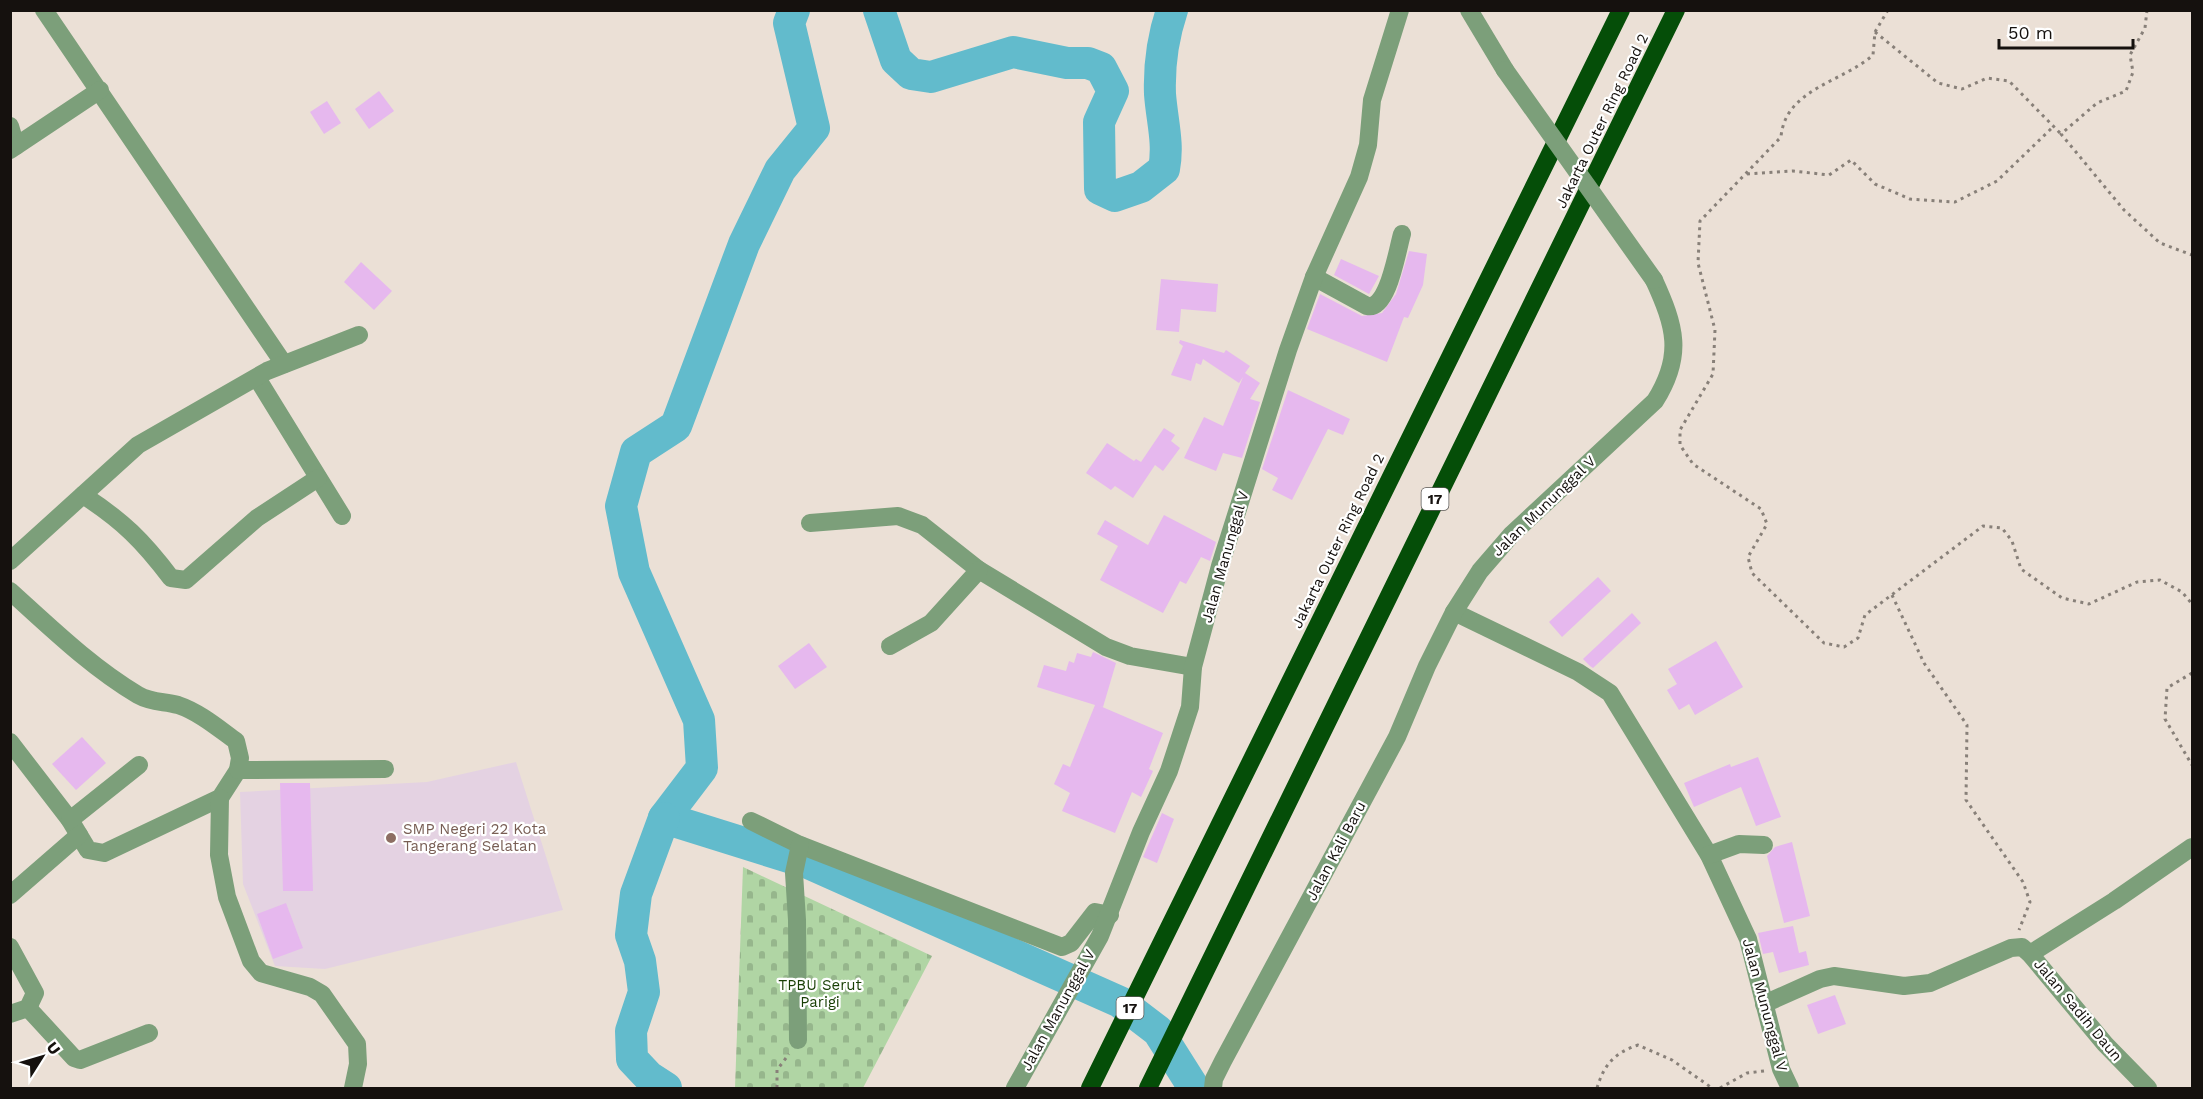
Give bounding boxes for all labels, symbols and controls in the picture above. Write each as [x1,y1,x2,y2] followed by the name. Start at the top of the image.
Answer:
[1999,12,2132,50] scale bar
[2008,22,2053,43] text: 50 m
[1552,31,1652,211] street label: Jakarta Outer Ring Road 2
[1288,451,1388,631] street label: Jakarta Outer Ring Road 2
[1489,452,1600,560] street label: Jalan Mununggal V
[1422,488,1448,510] road number: 17
[1198,489,1252,625] street label: Jalan Manunggal V
[1302,798,1370,904] street label: Jalan Kali Baru
[403,820,547,855] place label: SMP Negeri 22 Kota Tangerang Selatan
[384,831,398,845] marker: SMP Negeri 22 Kota Tangerang Selatan
[1739,937,1791,1074] street label: Jalan Mununggal V
[1017,946,1099,1074] street label: Jalan Manunggal V
[2030,955,2126,1065] street label: Jalan Sadih Daun
[778,976,863,1011] park label: TPBU Serut Parigi
[1116,997,1144,1019] road number: 17
[12,1027,72,1087] north arrow
[43,1038,65,1059] text: U

